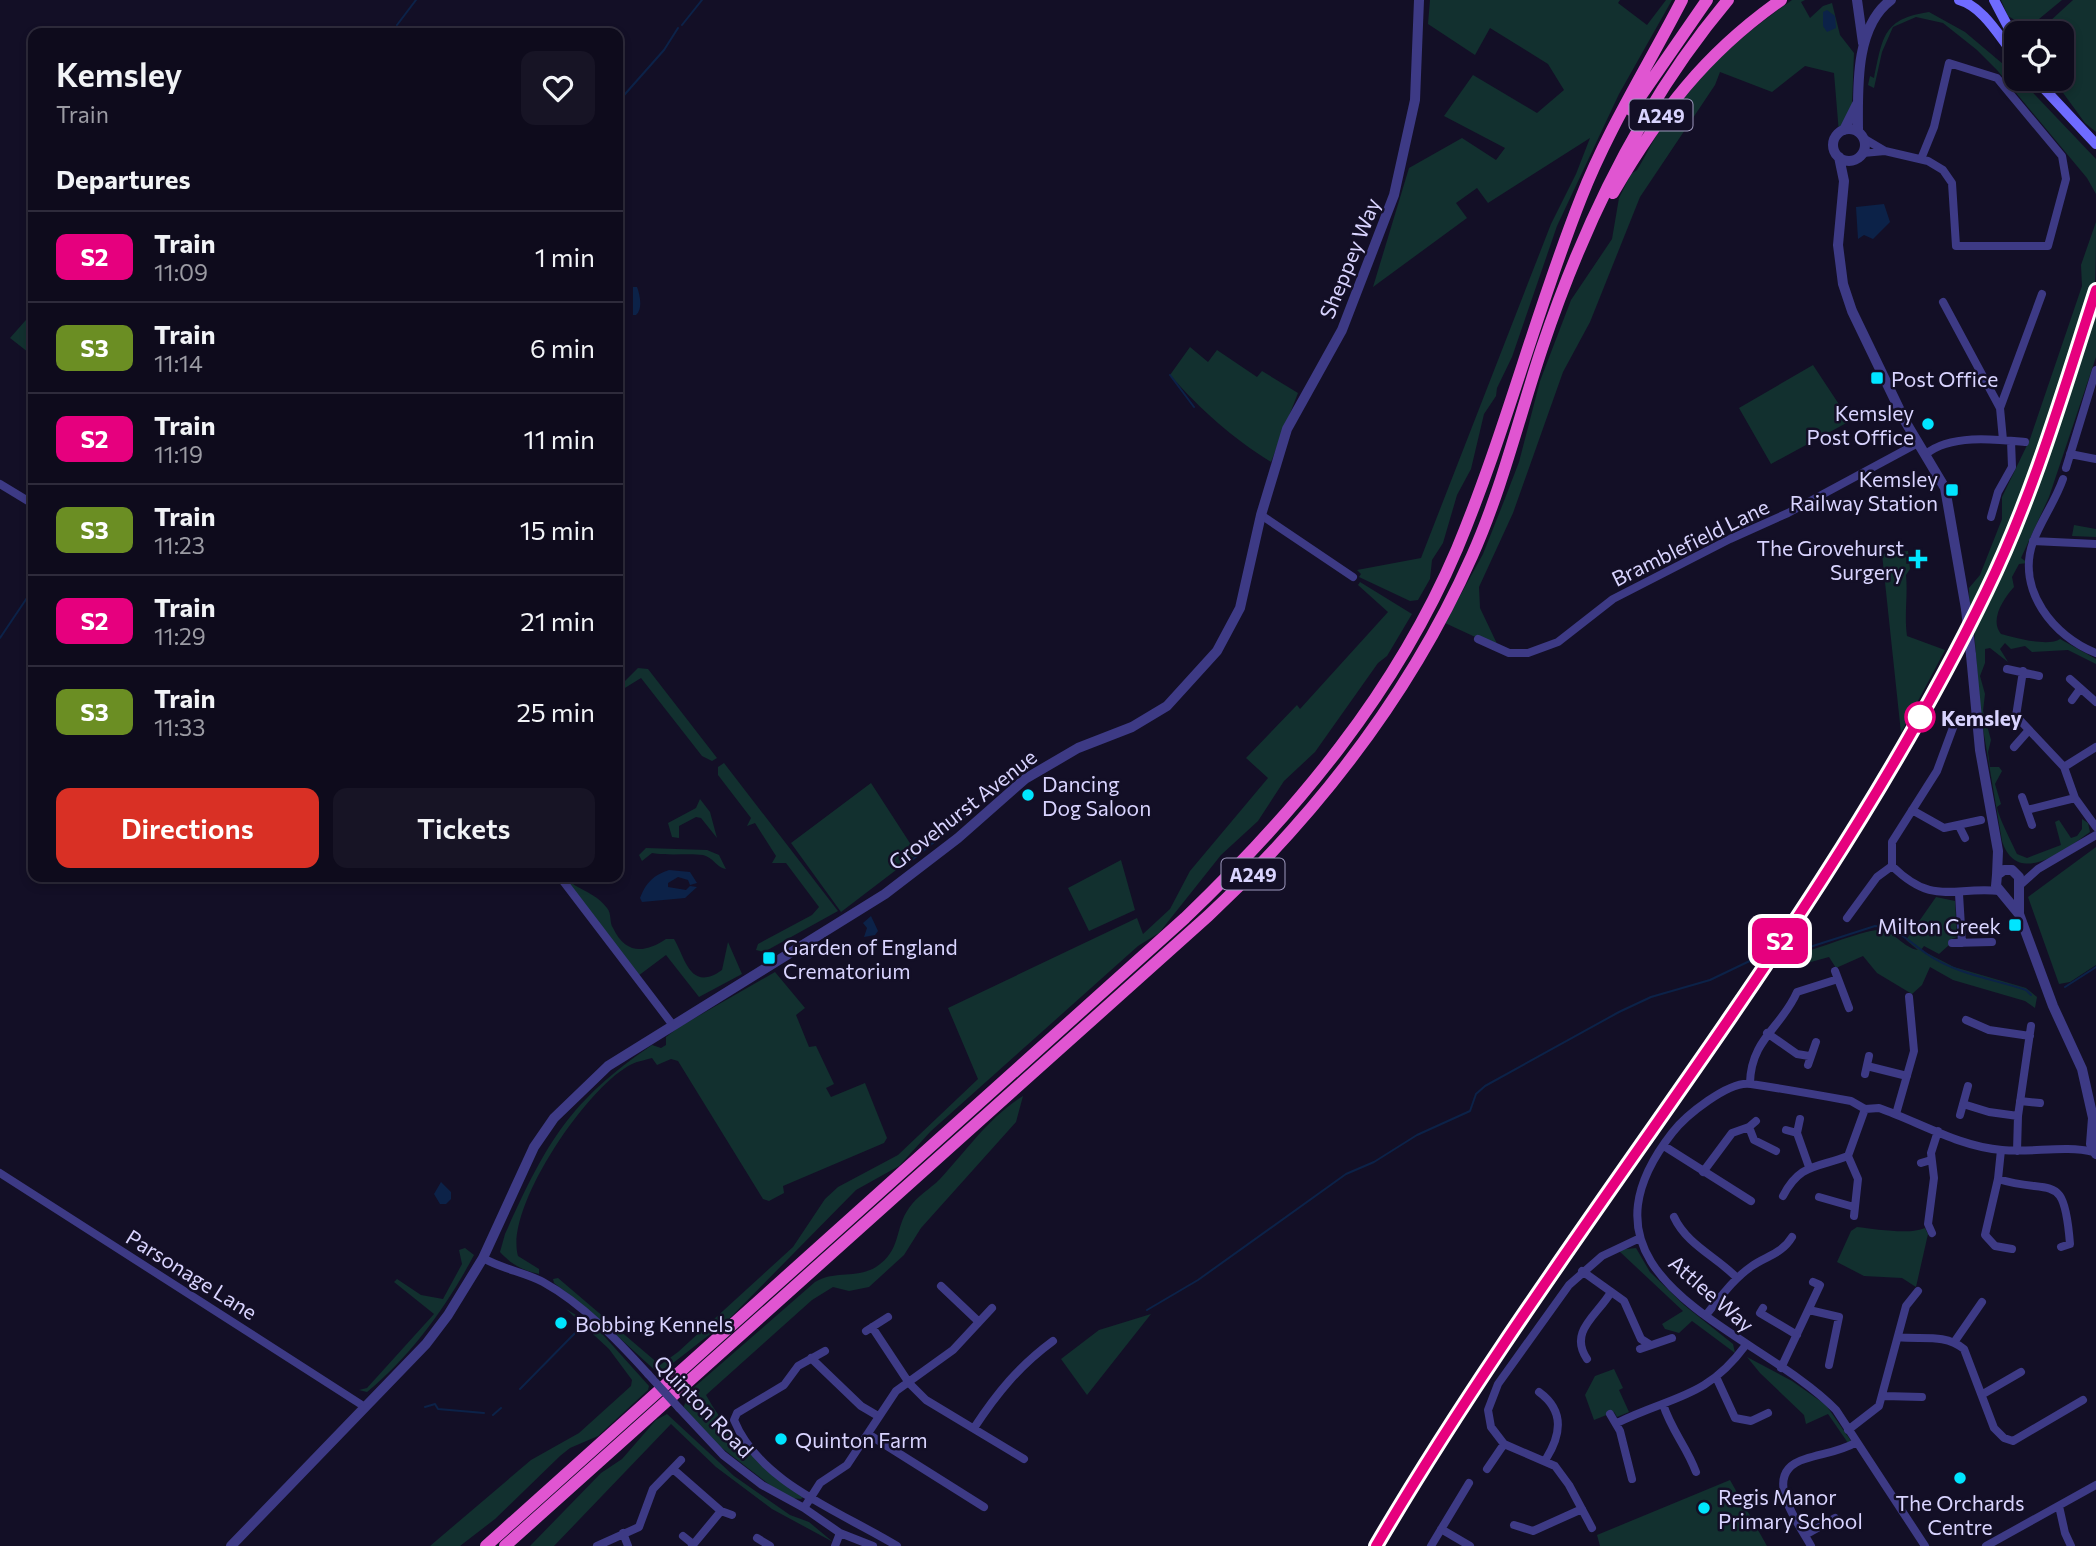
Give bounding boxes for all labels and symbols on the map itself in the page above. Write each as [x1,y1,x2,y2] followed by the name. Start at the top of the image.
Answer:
[1630,99,1692,130] road number: A249
[1313,194,1385,322] street label: Sheppey Way
[1891,366,1998,391] place label: Post Office
[1869,370,1885,386] marker: Post Office
[1807,400,1914,449] place label: Kemsley Post Office
[1920,416,1936,432] marker: Kemsley Post Office
[1790,466,1938,515] place label: Kemsley Railway Station
[1944,482,1960,498] marker: Kemsley Railway Station
[1607,493,1773,591] street label: Bramblefield Lane
[1756,535,1904,584] place label: The Grovehurst Surgery
[1910,551,1926,567] marker: The Grovehurst Surgery
[1905,702,1935,732] marker: Kemsley
[1941,705,2022,730] place label: Kemsley
[883,743,1041,875] street label: Grovehurst Avenue
[1042,771,1151,820] place label: Dancing Dog Saloon
[1020,787,1036,803] marker: Dancing Dog Saloon
[1222,859,1284,890] road number: A249
[1877,913,2001,938] place label: Milton Creek
[2007,917,2023,933] marker: Milton Creek
[1748,918,1812,964] line badge: S2
[783,934,958,983] place label: Garden of England Crematorium
[761,950,777,966] marker: Garden of England Crematorium
[122,1224,262,1324] street label: Parsonage Lane
[1664,1249,1760,1337] street label: Attlee Way
[575,1311,733,1336] place label: Bobbing Kennels
[553,1315,569,1331] marker: Bobbing Kennels
[649,1350,759,1462] street label: Quinton Road
[795,1427,928,1452] place label: Quinton Farm
[773,1431,789,1447] marker: Quinton Farm
[1952,1470,1968,1486] marker: The Orchards Centre
[1718,1484,1863,1533] place label: Regis Manor Primary School
[1896,1490,2024,1539] place label: The Orchards Centre
[1696,1500,1712,1516] marker: Regis Manor Primary School

